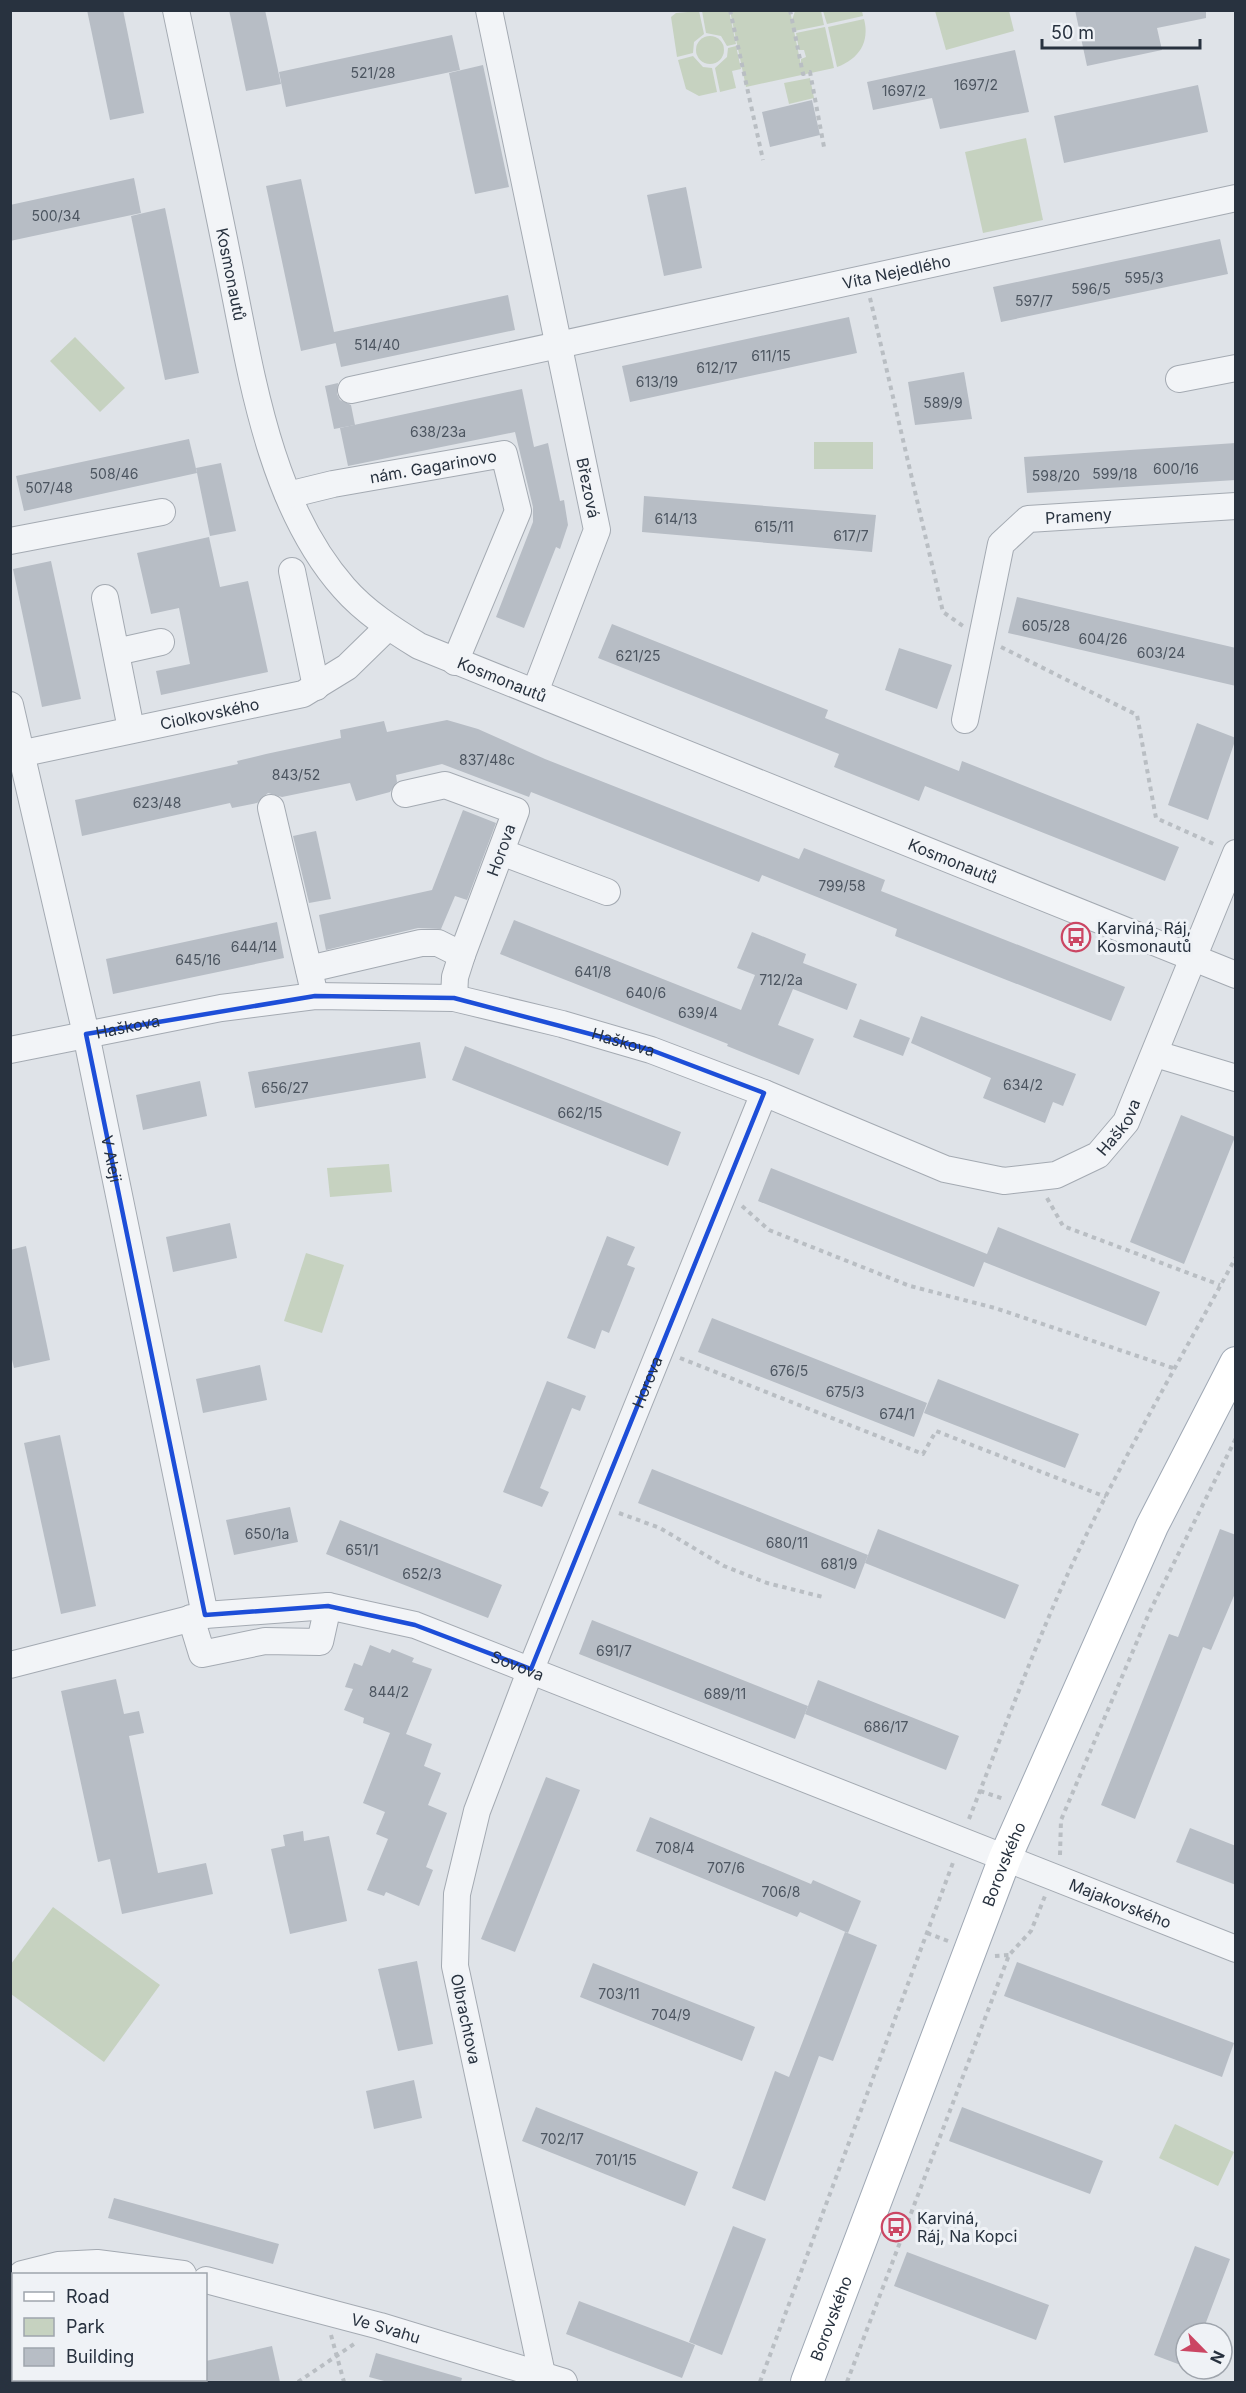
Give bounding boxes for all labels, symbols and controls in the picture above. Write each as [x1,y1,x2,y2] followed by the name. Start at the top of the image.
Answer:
[1042,12,1200,50] scale bar
[1051,22,1094,43] text: 50 m
[351,64,396,81] house number: 521/28
[954,76,998,93] house number: 1697/2
[882,82,926,99] house number: 1697/2
[32,207,80,224] house number: 500/34
[212,226,250,322] street label: Kosmonautů
[840,250,952,293] street label: Víta Nejedlého
[1124,269,1164,286] house number: 595/3
[1071,280,1111,297] house number: 596/5
[1015,292,1053,309] house number: 597/7
[354,336,400,353] house number: 514/40
[751,347,791,364] house number: 611/15
[696,359,738,376] house number: 612/17
[636,373,678,390] house number: 613/19
[923,394,963,411] house number: 589/9
[410,423,466,440] house number: 638/23a
[368,445,498,487] street label: nám. Gagarinovo
[572,456,604,520] street label: Březová
[1153,460,1199,477] house number: 600/16
[90,465,138,482] house number: 508/46
[1092,465,1138,482] house number: 599/18
[1032,467,1080,484] house number: 598/20
[25,479,73,496] house number: 507/48
[1045,504,1112,528] street label: Prameny
[655,510,697,527] house number: 614/13
[754,518,794,535] house number: 615/11
[833,527,869,544] house number: 617/7
[1022,617,1070,634] house number: 605/28
[1079,630,1127,647] house number: 604/26
[1137,644,1185,661] house number: 603/24
[615,647,661,664] house number: 621/25
[454,652,549,706] street label: Kosmonautů
[158,694,261,734] street label: Ciolkovského
[459,751,515,768] house number: 837/48c
[272,766,320,783] house number: 843/52
[133,794,181,811] house number: 623/48
[482,821,520,879] street label: Horova
[905,834,1000,888] street label: Kosmonautů
[818,877,866,894] house number: 799/58
[1097,918,1191,956] place label: Karviná, Ráj, Kosmonautů
[1060,921,1092,953] bus stop icon: Karviná, Ráj, Kosmonautů
[231,938,277,955] house number: 644/14
[175,951,221,968] house number: 645/16
[575,963,611,980] house number: 641/8
[759,971,803,988] house number: 712/2a
[626,984,666,1001] house number: 640/6
[678,1004,718,1021] house number: 639/4
[94,1010,161,1043] street label: Haškova
[589,1023,657,1061] street label: Haškova
[1003,1076,1043,1093] house number: 634/2
[261,1079,309,1096] house number: 656/27
[1092,1096,1144,1160] street label: Haškova
[557,1104,603,1121] house number: 662/15
[97,1133,126,1184] street label: V Aleji
[628,1353,667,1411] street label: Horova
[770,1362,808,1379] house number: 676/5
[826,1383,864,1400] house number: 675/3
[879,1405,915,1422] house number: 674/1
[245,1525,289,1542] house number: 650/1a
[766,1534,808,1551] house number: 680/11
[345,1541,379,1558] house number: 651/1
[821,1555,857,1572] house number: 681/9
[402,1565,442,1582] house number: 652/3
[596,1642,632,1659] house number: 691/7
[488,1646,547,1685] street label: Sovova
[369,1683,409,1700] house number: 844/2
[704,1685,746,1702] house number: 689/11
[864,1718,908,1735] house number: 686/17
[978,1819,1030,1909] street label: Borovského
[655,1839,695,1856] house number: 708/4
[707,1859,745,1876] house number: 707/6
[1066,1874,1174,1933] street label: Majakovského
[762,1883,800,1900] house number: 706/8
[447,1972,485,2066] street label: Olbrachtova
[598,1985,640,2002] house number: 703/11
[651,2006,691,2023] house number: 704/9
[540,2130,584,2147] house number: 702/17
[595,2151,637,2168] house number: 701/15
[917,2208,1017,2246] place label: Karviná, Ráj, Na Kopci
[880,2211,912,2243] bus stop icon: Karviná, Ráj, Na Kopci
[12,2273,207,2381] legend
[806,2273,856,2364] street label: Borovského
[66,2286,109,2307] text: Road
[349,2309,423,2348] street label: Ve Svahu
[66,2316,105,2337] text: Park
[1174,2321,1234,2381] north arrow
[66,2346,134,2367] text: Building
[1206,2348,1229,2367] text: N

